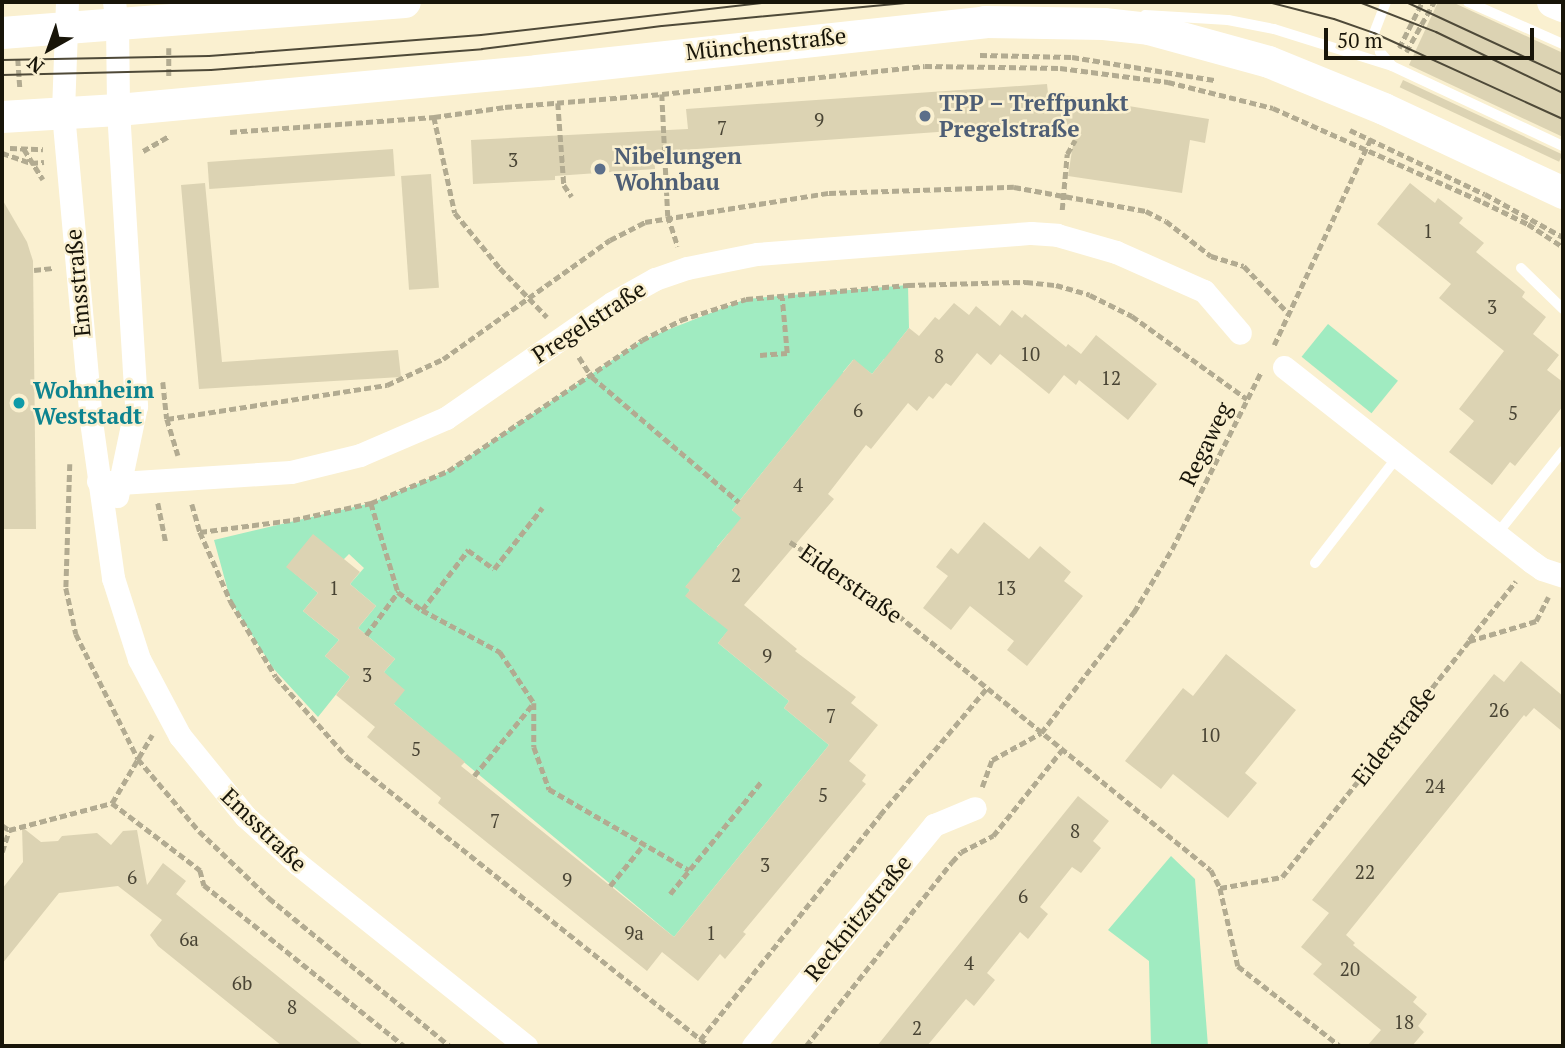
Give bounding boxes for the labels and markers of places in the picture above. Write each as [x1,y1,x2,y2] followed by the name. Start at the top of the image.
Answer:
[939,89,1130,143] place label: TPP – Treffpunkt Pregelstraße
[917,108,933,124] marker: TPP – Treffpunkt Pregelstraße
[614,142,742,196] place label: Nibelungen Wohnbau
[592,161,608,177] marker: Nibelungen Wohnbau
[33,376,154,430] place label: Wohnheim Weststadt
[11,395,27,411] marker: Wohnheim Weststadt

